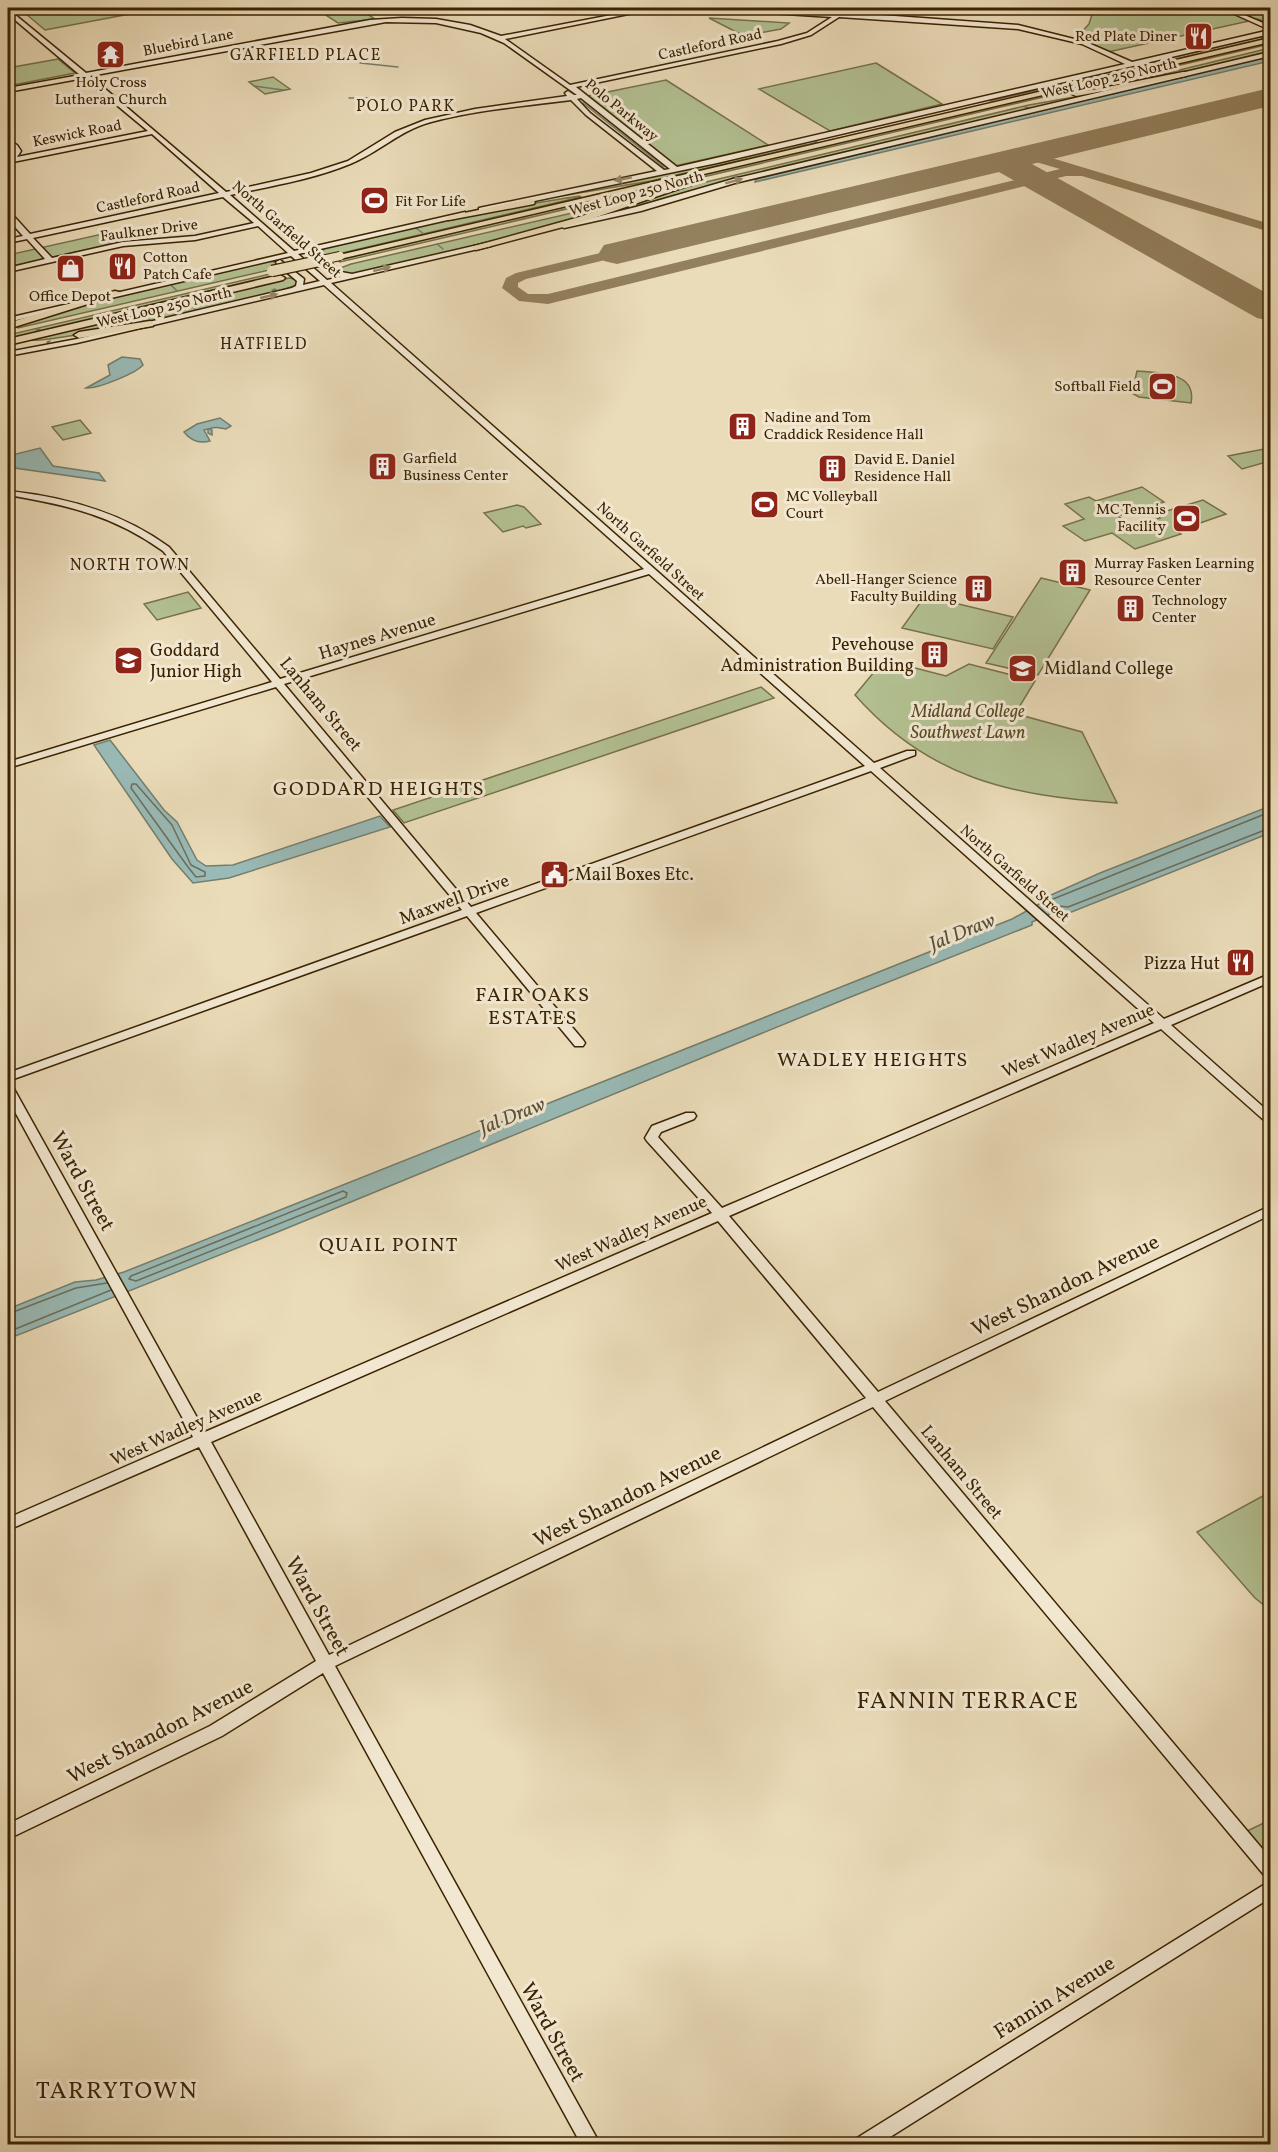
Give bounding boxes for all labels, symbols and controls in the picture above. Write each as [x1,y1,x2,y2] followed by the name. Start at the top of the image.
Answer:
[1182,20,1214,52] restaurant icon: Red Plate Diner
[141,24,235,63] street label: Bluebird Lane
[657,24,764,67] street label: Castleford Road
[1075,27,1177,48] place label: Red Plate Diner
[95,39,127,71] temple icon: Holy Cross Lutheran Church
[230,45,382,67] district label: GARFIELD PLACE
[1040,54,1179,105] street label: West Loop 250 North
[55,73,167,111] place label: Holy Cross Lutheran Church
[580,75,662,147] street label: Polo Parkway
[356,96,456,118] district label: POLO PARK
[31,116,124,153] street label: Keswick Road
[567,166,706,222] street label: West Loop 250 North
[613,175,632,184] one-way arrow
[725,176,744,186] one-way arrow
[95,177,202,220] street label: Castleford Road
[227,177,345,284] street label: North Garfield Street
[358,185,390,217] sports icon: Fit For Life
[395,192,466,213] place label: Fit For Life
[99,215,199,248] street label: Faulkner Drive
[143,248,212,286] place label: Cotton Patch Cafe
[106,250,138,282] restaurant icon: Cotton Patch Cafe
[54,253,86,285] shop icon: Office Depot
[373,264,392,273] one-way arrow
[95,283,234,334] street label: West Loop 250 North
[29,287,111,308] place label: Office Depot
[260,290,279,300] one-way arrow
[220,334,308,356] district label: HATFIELD
[1146,370,1178,402] sports icon: Softball Field
[1054,377,1141,398] place label: Softball Field
[764,408,924,446] place label: Nadine and Tom Craddick Residence Hall
[727,410,759,442] building icon: Nadine and Tom Craddick Residence Hall
[403,449,508,487] place label: Garfield Business Center
[854,450,955,488] place label: David E. Daniel Residence Hall
[366,451,398,483] building icon: Garfield Business Center
[817,452,849,484] building icon: David E. Daniel Residence Hall
[786,487,878,525] place label: MC Volleyball Court
[749,489,781,521] sports icon: MC Volleyball Court
[591,498,709,606] street label: North Garfield Street
[1096,500,1166,538] place label: MC Tennis Facility
[1171,502,1203,534] sports icon: MC Tennis Facility
[1094,554,1255,592] place label: Murray Fasken Learning Resource Center
[70,555,190,577] district label: NORTH TOWN
[1057,556,1089,588] building icon: Murray Fasken Learning Resource Center
[815,570,957,608] place label: Abell-Hanger Science Faculty Building
[962,572,994,604] building icon: Abell-Hanger Science Faculty Building
[1152,591,1227,629] place label: Technology Center
[1115,593,1147,625] building icon: Technology Center
[316,608,439,667] street label: Haynes Avenue
[720,633,914,679] place label: Pevehouse Administration Building
[919,638,951,670] building icon: Pevehouse Administration Building
[150,639,242,685] place label: Goddard Junior High
[113,644,145,676] school or university icon: Goddard Junior High
[273,652,367,758] street label: Lanham Street
[1007,652,1039,684] school or university icon: Midland College
[1044,657,1173,682] place label: Midland College
[910,700,1025,746] park label: Midland College Southwest Lawn
[273,776,485,804] district label: GODDARD HEIGHTS
[955,821,1073,928] street label: North Garfield Street
[538,858,570,890] public building icon: Mail Boxes Etc.
[575,863,694,888] place label: Mail Boxes Etc.
[396,869,513,932] street label: Maxwell Drive
[924,907,1000,960] water label: Jal Draw
[1225,947,1257,979] restaurant icon: Pizza Hut
[1144,952,1220,977] place label: Pizza Hut
[475,982,591,1033] district label: FAIR OAKS ESTATES
[998,998,1159,1085] street label: West Wadley Avenue
[777,1047,969,1075] district label: WADLEY HEIGHTS
[474,1091,550,1144] water label: Jal Draw
[42,1127,121,1237] street label: Ward Street
[552,1190,711,1279] street label: West Wadley Avenue
[967,1228,1164,1344] street label: West Shandon Avenue
[319,1232,459,1260] district label: QUAIL POINT
[107,1384,266,1473] street label: West Wadley Avenue
[914,1420,1008,1526] street label: Lanham Street
[529,1439,726,1555] street label: West Shandon Avenue
[277,1552,356,1662] street label: Ward Street
[63,1673,259,1792] street label: West Shandon Avenue
[856,1685,1080,1719] district label: FANNIN TERRACE
[989,1949,1121,2047] street label: Fannin Avenue
[512,1978,591,2088] street label: Ward Street
[36,2075,198,2109] district label: TARRYTOWN

